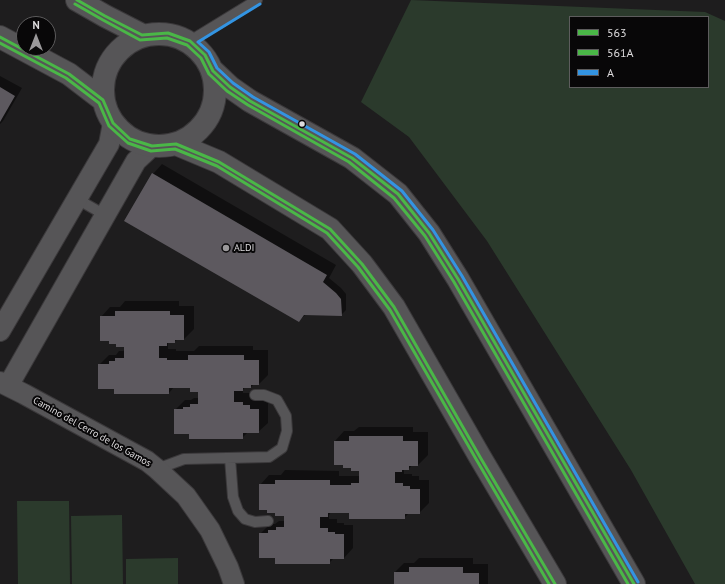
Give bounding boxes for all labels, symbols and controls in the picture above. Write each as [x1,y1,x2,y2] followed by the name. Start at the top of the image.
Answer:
[16,16,56,56] north arrow
[569,16,709,88] legend
[32,18,40,32] text: N
[607,25,627,40] text: 563
[607,45,634,60] text: 561A
[607,65,614,80] text: A
[297,119,307,129] unlabelled marker
[234,242,254,254] place label: ALDI
[221,243,231,253] marker: ALDI
[31,394,153,470] street label: Camino del Cerro de los Gamos

